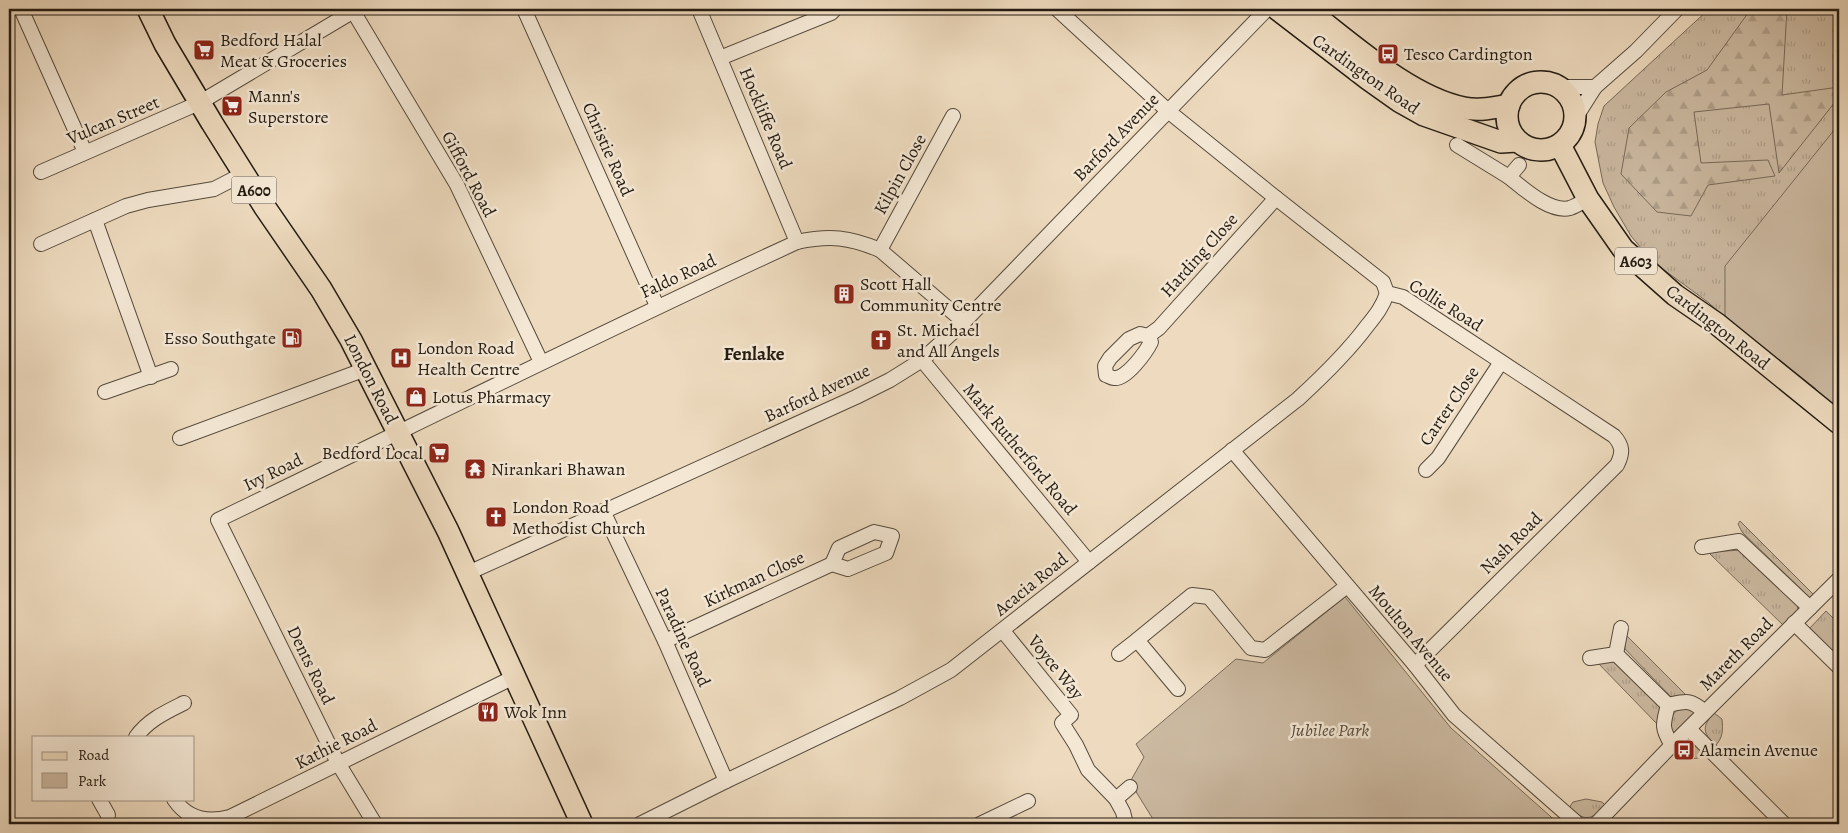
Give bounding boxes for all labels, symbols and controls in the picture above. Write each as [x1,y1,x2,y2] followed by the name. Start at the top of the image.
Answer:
[220,28,347,73] place label: Bedford Halal Meat & Groceries
[1308,28,1425,120] street label: Cardington Road
[192,38,216,62] supermarket icon: Bedford Halal Meat & Groceries
[1376,42,1400,66] bus stop icon: Tesco Cardington
[1404,42,1533,66] place label: Tesco Cardington
[734,63,798,173] street label: Hockliffe Road
[248,84,329,129] place label: Mann's Superstore
[1068,88,1164,186] street label: Barford Avenue
[62,90,163,151] street label: Vulcan Street
[220,94,244,118] supermarket icon: Mann's Superstore
[577,98,639,200] street label: Christie Road
[436,127,502,221] street label: Gifford Road
[868,129,932,219] street label: Kilpin Close
[232,176,276,204] road number: A600
[1155,208,1243,302] street label: Harding Close
[636,248,720,304] street label: Faldo Road
[1615,248,1657,274] road number: A603
[860,272,1002,317] place label: Scott Hall Community Centre
[1405,273,1488,337] street label: Collie Road
[1661,279,1775,375] street label: Cardington Road
[832,282,856,306] building icon: Scott Hall Community Centre
[897,318,1000,363] place label: St. Michael and All Angels
[164,326,276,350] place label: Esso Southgate
[280,326,304,350] fuel station icon: Esso Southgate
[869,328,893,352] church icon: St. Michael and All Angels
[338,330,404,428] street label: London Road
[417,336,520,381] place label: London Road Health Centre
[723,341,785,367] district label: Fenlake
[389,346,413,370] hospital icon: London Road Health Centre
[760,358,874,428] street label: Barford Avenue
[1414,362,1484,450] street label: Carter Close
[958,378,1083,520] street label: Mark Rutherford Road
[404,385,428,409] shop icon: Lotus Pharmacy
[432,385,551,409] place label: Lotus Pharmacy
[322,441,424,465] place label: Bedford Local
[427,441,451,465] supermarket icon: Bedford Local
[239,447,307,497] street label: Ivy Road
[463,457,487,481] temple icon: Nirankari Bhawan
[491,457,626,481] place label: Nirankari Bhawan
[512,495,646,540] place label: London Road Methodist Church
[484,505,508,529] church icon: London Road Methodist Church
[1475,506,1548,579] street label: Nash Road
[700,545,808,613] street label: Kirkman Close
[988,547,1073,622] street label: Acacia Road
[1363,579,1459,687] street label: Moulton Avenue
[650,584,717,691] street label: Paradine Road
[1694,612,1778,696] street label: Mareth Road
[282,622,341,709] street label: Dents Road
[1022,629,1090,705] street label: Voyce Way
[476,700,500,724] restaurant icon: Wok Inn
[503,700,567,724] place label: Wok Inn
[291,713,382,775] street label: Kathie Road
[1290,718,1369,742] park label: Jubilee Park
[32,736,195,800] legend
[1672,738,1696,762] bus stop icon: Alamein Avenue
[1699,738,1818,762] place label: Alamein Avenue
[78,745,110,765] text: Road
[78,771,107,791] text: Park

